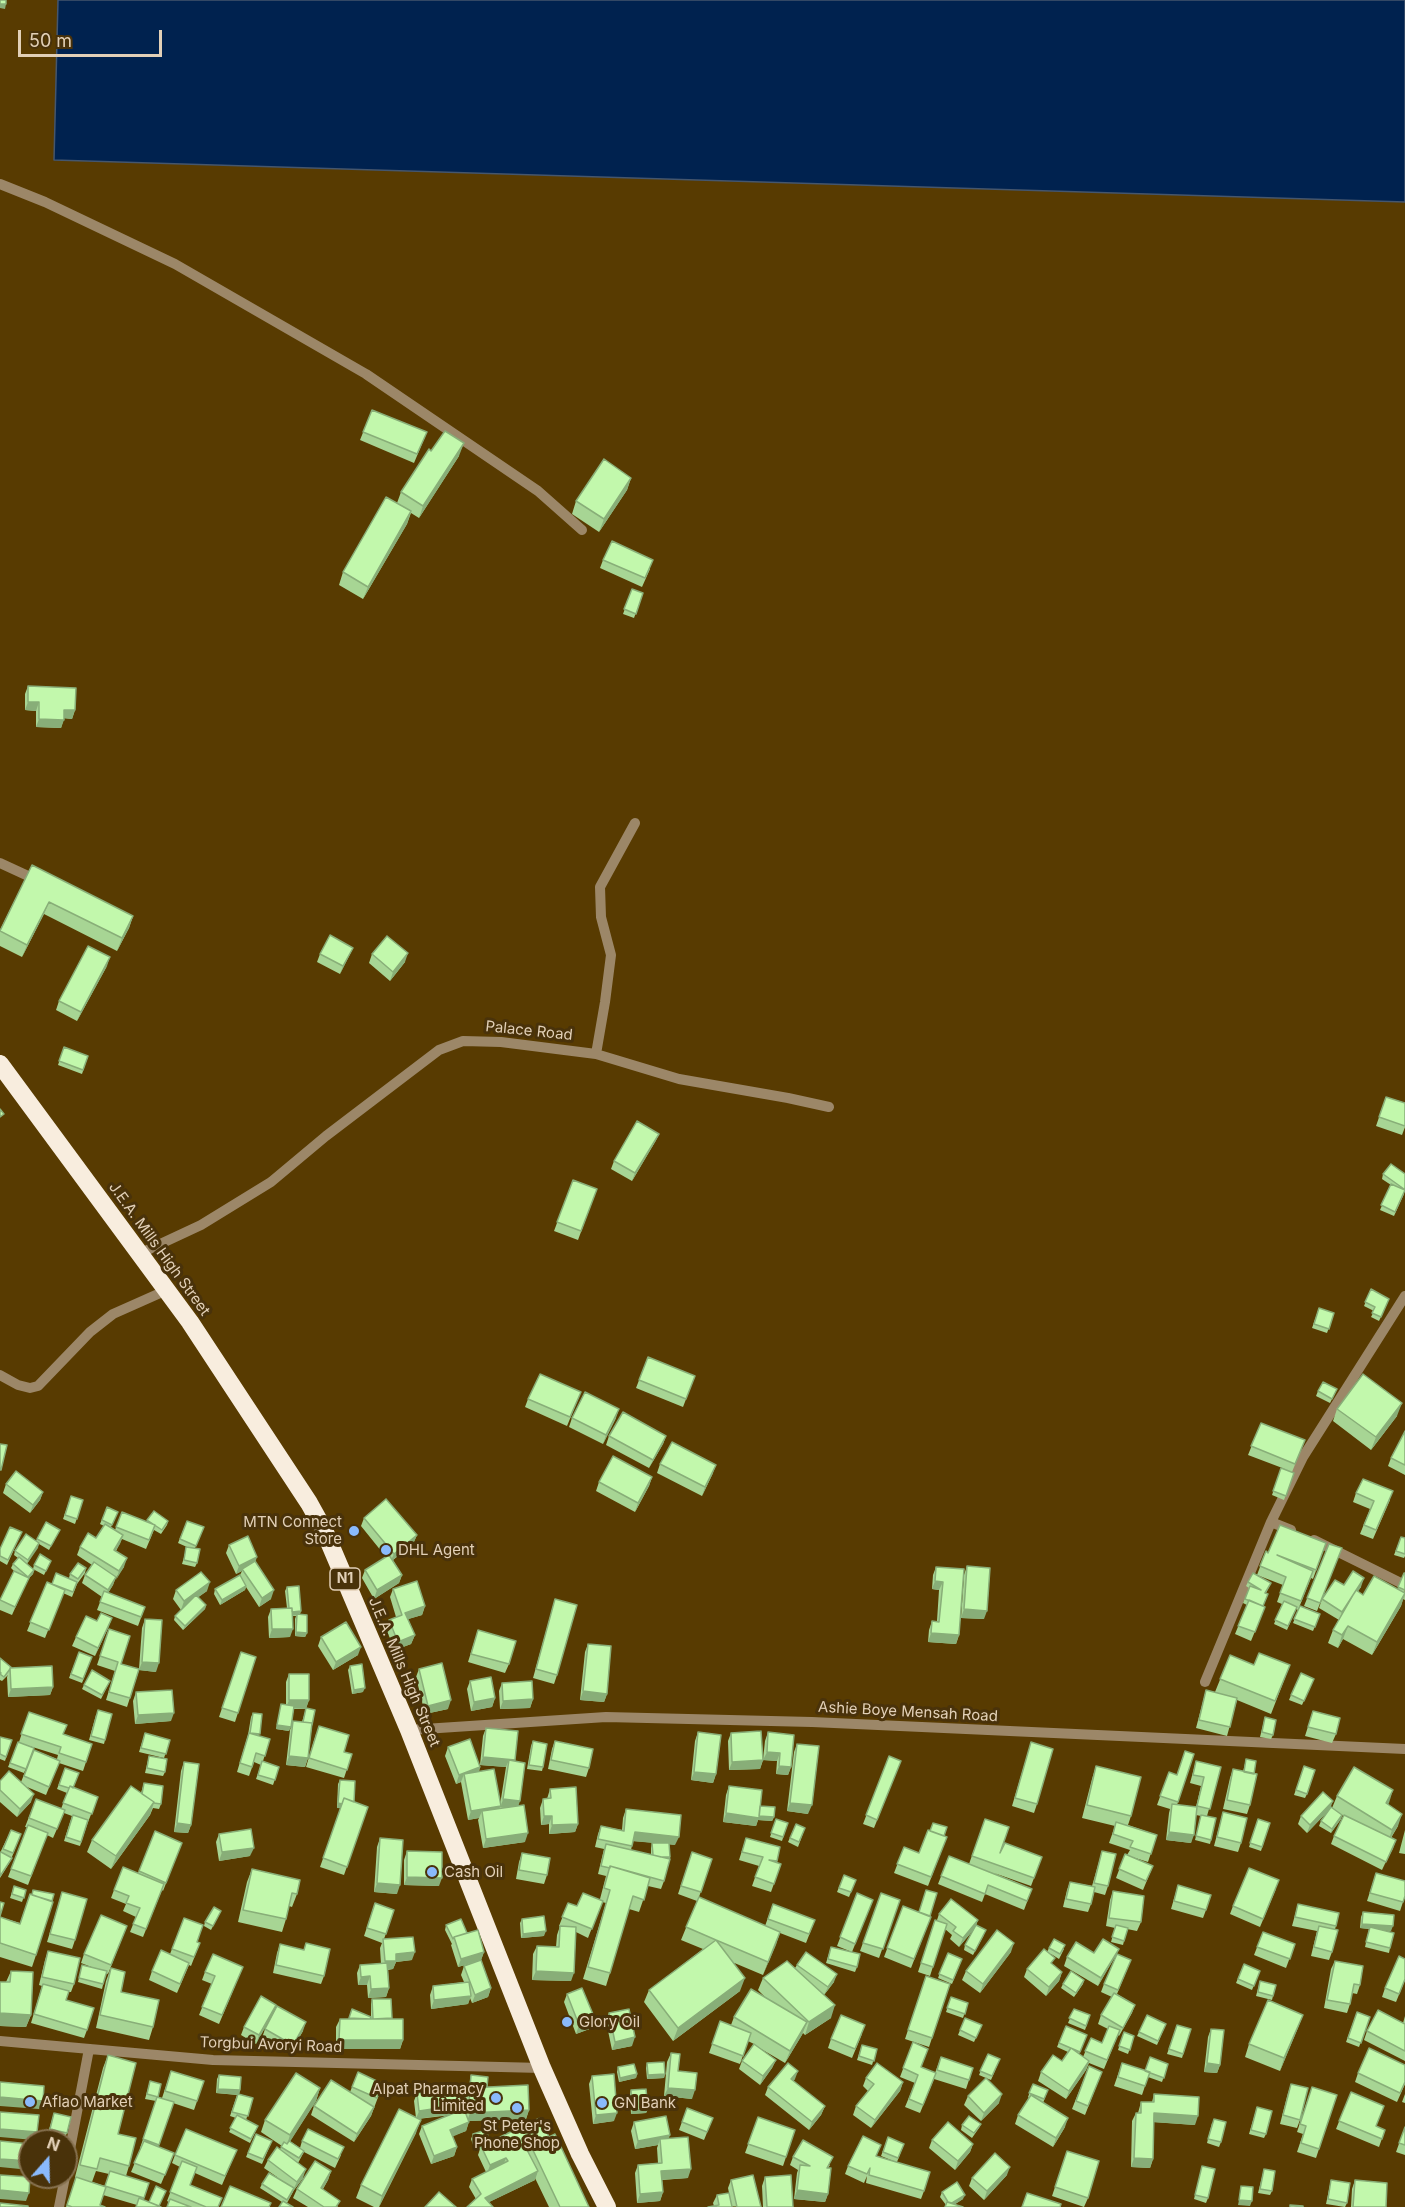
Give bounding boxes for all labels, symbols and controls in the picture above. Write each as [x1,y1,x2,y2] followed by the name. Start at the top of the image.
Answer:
[21,18,165,56] scale bar
[29,30,72,51] text: 50 m
[484,1017,574,1045] street label: Palace Road
[105,1179,213,1319] street label: J.E.A. Mills High Street
[243,1513,342,1548] place label: MTN Connect Store
[347,1524,361,1538] marker: MTN Connect Store
[398,1541,475,1559] place label: DHL Agent
[379,1543,393,1557] marker: DHL Agent
[330,1568,360,1590] road number: N1
[364,1595,444,1749] street label: J.E.A. Mills High Street
[818,1698,998,1726] street label: Ashie Boye Mensah Road
[444,1863,503,1881] place label: Cash Oil
[425,1865,439,1879] marker: Cash Oil
[579,2013,640,2031] place label: Glory Oil
[560,2015,574,2029] marker: Glory Oil
[199,2034,343,2056] street label: Torgbui Avoryi Road
[372,2080,484,2115] place label: Alpat Pharmacy Limited
[489,2091,503,2105] marker: Alpat Pharmacy Limited
[42,2093,133,2111] place label: Aflao Market
[614,2094,676,2112] place label: GN Bank
[23,2095,37,2109] marker: Aflao Market
[595,2096,609,2110] marker: GN Bank
[510,2101,524,2115] marker: St Peter's Phone Shop
[474,2117,560,2152] place label: St Peter's Phone Shop
[18,2129,78,2189] north arrow
[44,2132,63,2155] text: N

